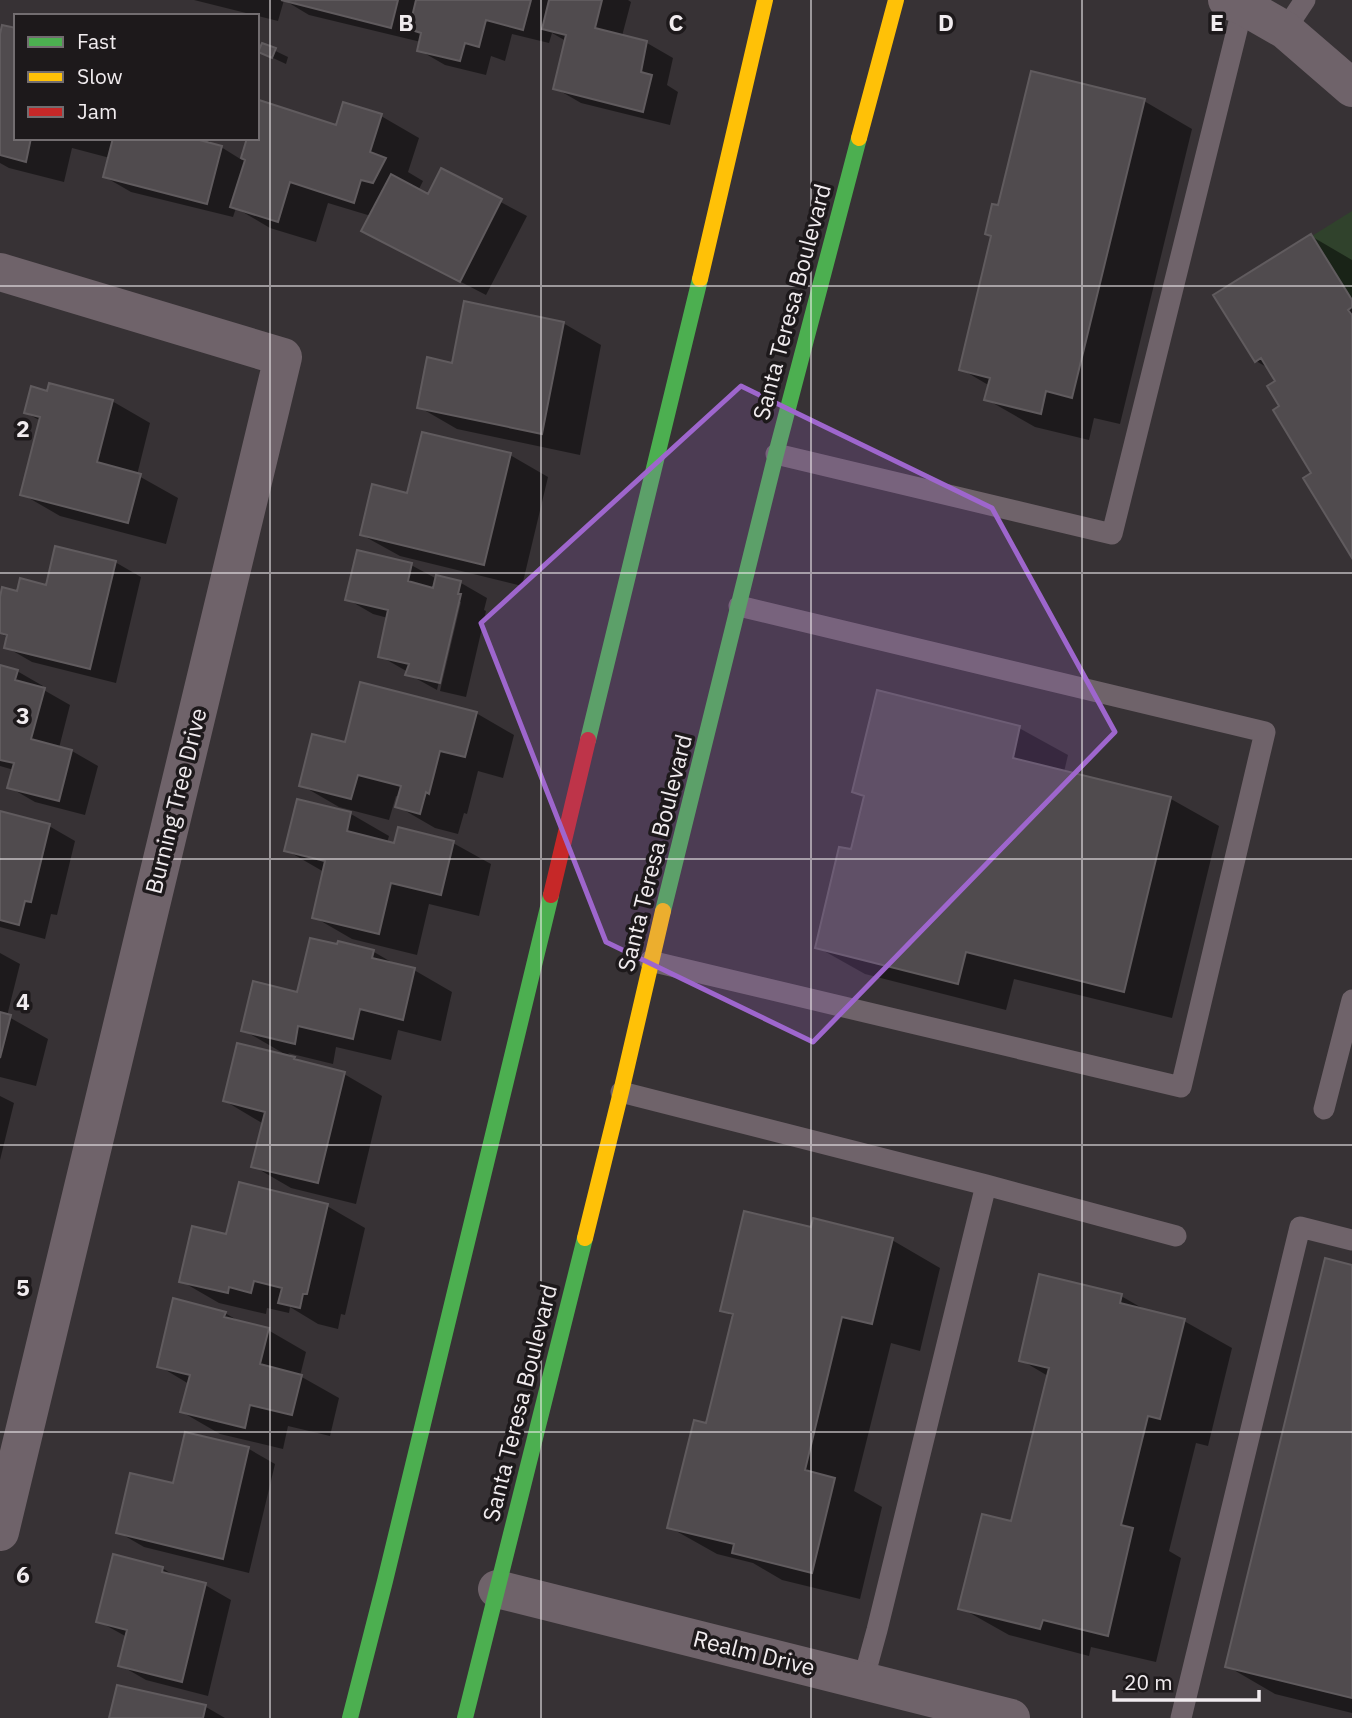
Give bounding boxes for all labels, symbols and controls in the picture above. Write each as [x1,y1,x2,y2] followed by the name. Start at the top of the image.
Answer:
[398,7,414,37] text: B
[669,7,684,37] text: C
[938,7,954,37] text: D
[1210,7,1224,37] text: E
[14,14,259,140] legend
[77,27,117,55] text: Fast
[77,62,123,90] text: Slow
[77,97,117,125] text: Jam
[745,180,837,423] street label: Santa Teresa Boulevard
[16,413,30,443] text: 2
[16,700,30,730] text: 3
[137,705,213,897] street label: Burning Tree Drive
[610,731,698,974] street label: Santa Teresa Boulevard
[16,986,30,1016] text: 4
[16,1272,30,1302] text: 5
[475,1281,563,1524] street label: Santa Teresa Boulevard
[16,1559,30,1589] text: 6
[690,1622,818,1682] street label: Realm Drive
[1114,1658,1259,1702] scale bar
[1124,1668,1173,1696] text: 20 m

